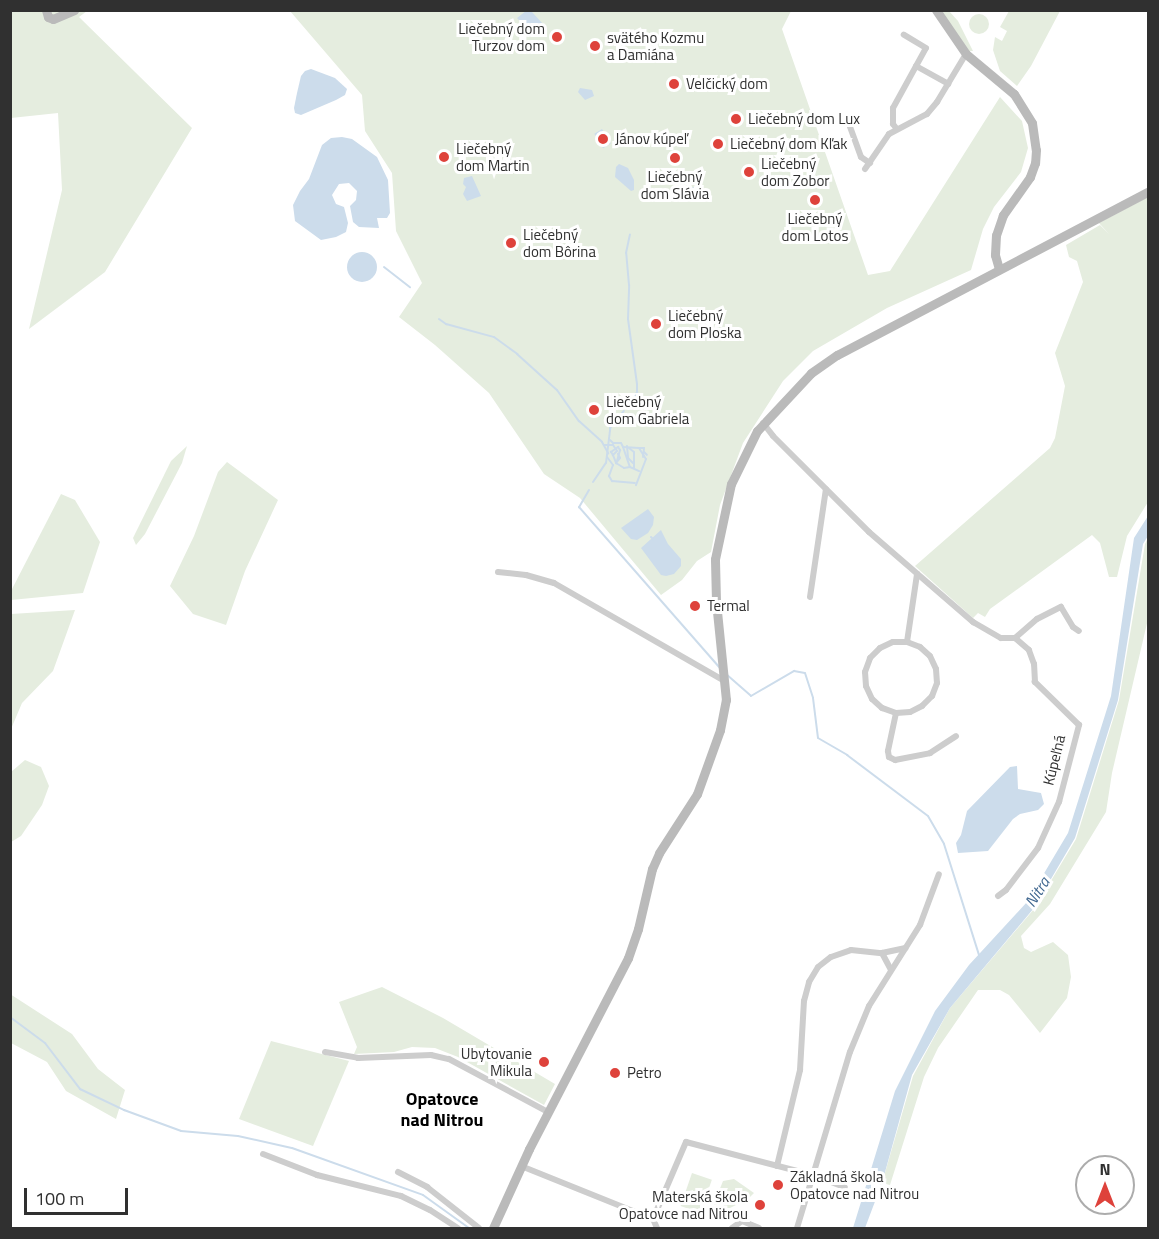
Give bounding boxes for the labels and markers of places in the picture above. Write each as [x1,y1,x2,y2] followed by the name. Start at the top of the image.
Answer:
[458,19,545,54] place label: Liečebný dom Turzov dom
[607,28,704,63] place label: svätého Kozmu a Damiána
[550,30,564,44] marker: Liečebný dom Turzov dom
[588,39,602,53] marker: svätého Kozmu a Damiána
[686,75,768,93] place label: Velčický dom
[667,77,681,91] marker: Velčický dom
[748,110,860,128] place label: Liečebný dom Lux
[729,112,743,126] marker: Liečebný dom Lux
[615,130,688,148] place label: Jánov kúpeľ
[596,132,610,146] marker: Jánov kúpeľ
[730,135,847,153] place label: Liečebný dom Kľak
[711,137,725,151] marker: Liečebný dom Kľak
[456,139,530,174] place label: Liečebný dom Martin
[437,150,451,164] marker: Liečebný dom Martin
[668,151,682,165] marker: Liečebný dom Slávia
[761,154,830,189] place label: Liečebný dom Zobor
[742,165,756,179] marker: Liečebný dom Zobor
[641,167,709,202] place label: Liečebný dom Slávia
[808,193,822,207] marker: Liečebný dom Lotos
[782,209,848,244] place label: Liečebný dom Lotos
[523,225,596,260] place label: Liečebný dom Bôrina
[504,236,518,250] marker: Liečebný dom Bôrina
[668,306,742,341] place label: Liečebný dom Ploska
[649,317,663,331] marker: Liečebný dom Ploska
[606,392,689,427] place label: Liečebný dom Gabriela
[587,403,601,417] marker: Liečebný dom Gabriela
[707,597,750,615] place label: Termal
[688,599,702,613] marker: Termal
[461,1044,532,1079] place label: Ubytovanie Mikula
[537,1055,551,1069] marker: Ubytovanie Mikula
[627,1064,662,1082] place label: Petro
[608,1066,622,1080] marker: Petro
[790,1167,919,1202] place label: Základná škola Opatovce nad Nitrou
[771,1178,785,1192] marker: Základná škola Opatovce nad Nitrou
[619,1187,748,1222] place label: Materská škola Opatovce nad Nitrou
[753,1198,767,1212] marker: Materská škola Opatovce nad Nitrou

